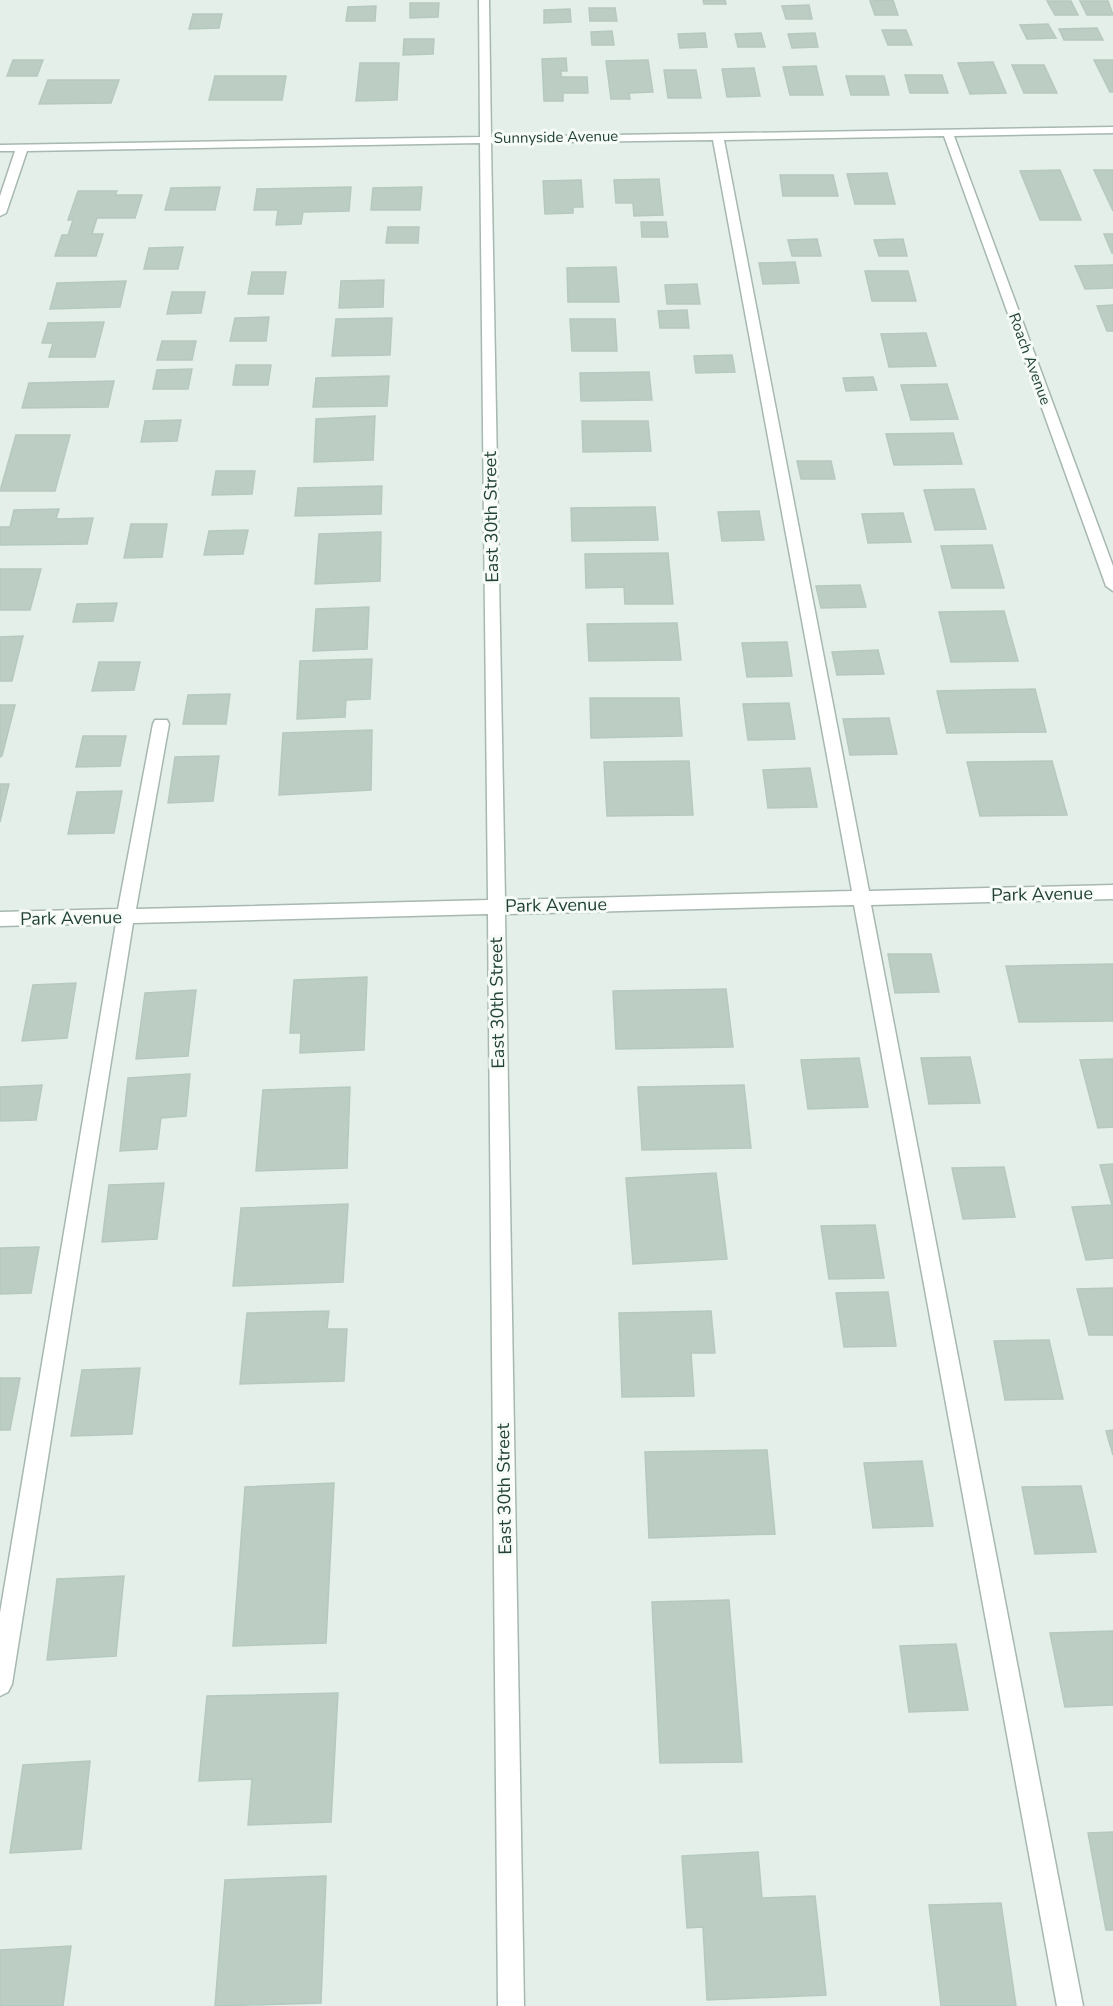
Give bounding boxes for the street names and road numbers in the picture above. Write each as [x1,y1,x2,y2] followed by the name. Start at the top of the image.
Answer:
[494,126,618,148] street label: Sunnyside Avenue
[1004,310,1056,408] street label: Roach Avenue
[478,450,504,583] street label: East 30th Street
[991,881,1093,907] street label: Park Avenue
[505,892,607,918] street label: Park Avenue
[20,905,122,931] street label: Park Avenue
[484,936,510,1069] street label: East 30th Street
[491,1422,517,1555] street label: East 30th Street

